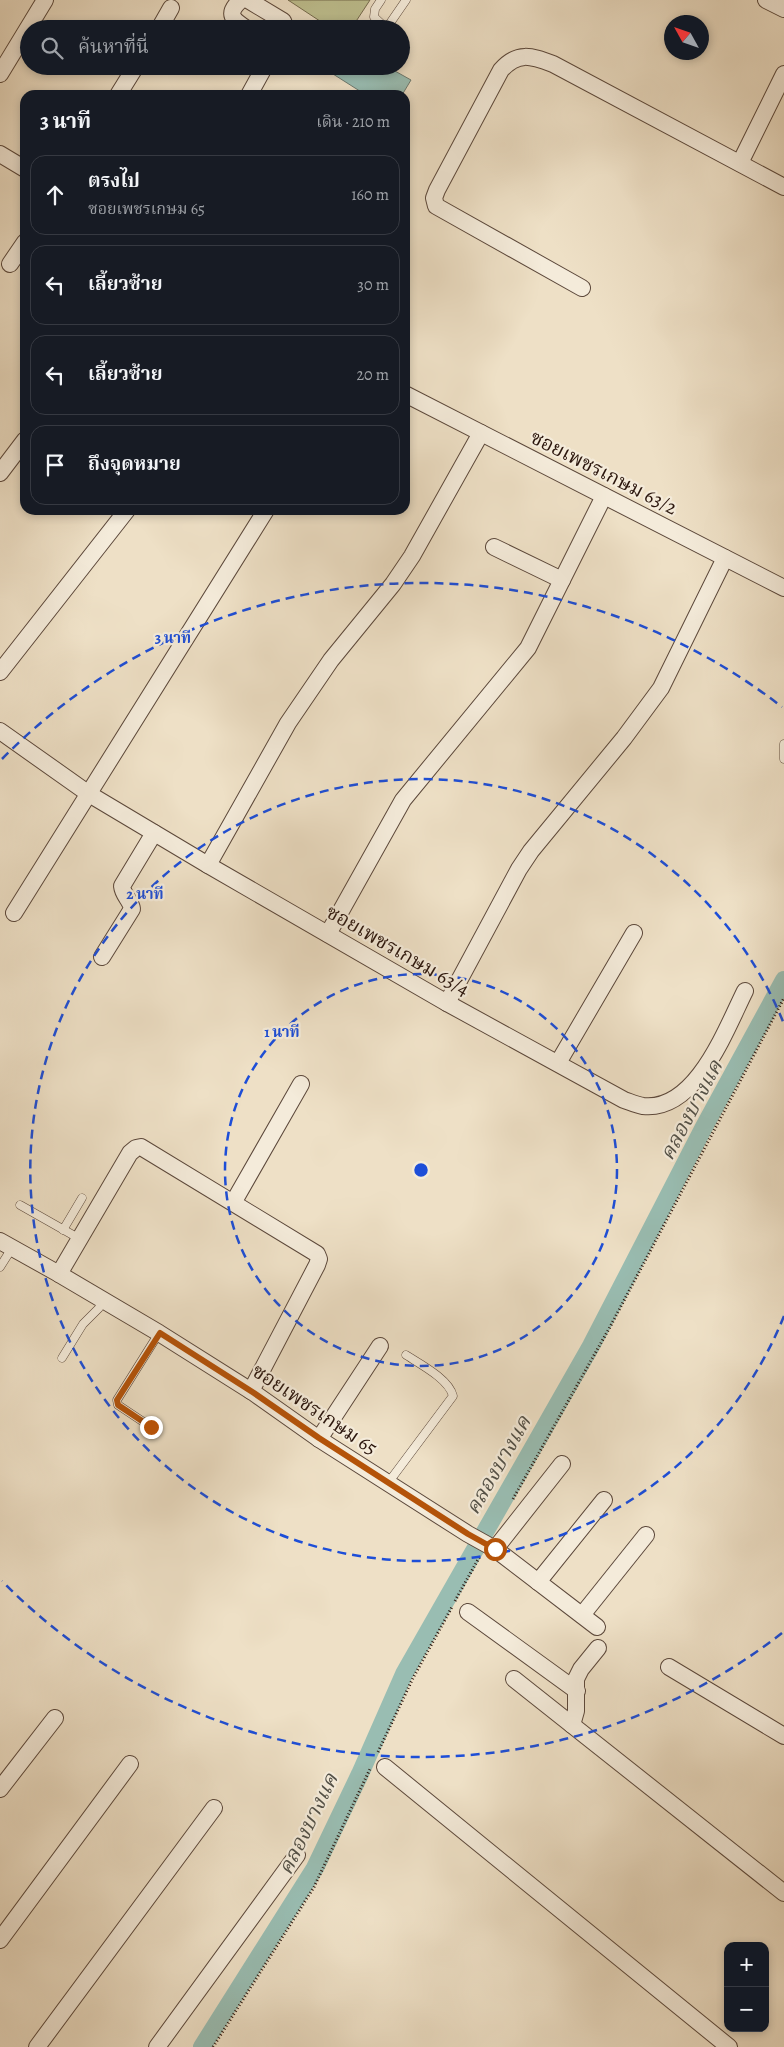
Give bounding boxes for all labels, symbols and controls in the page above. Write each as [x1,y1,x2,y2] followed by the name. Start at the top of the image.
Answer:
[664,15,709,60] north arrow
[20,20,410,75] search box
[38,34,66,62] icon: search
[78,34,149,60] text: ค้นหาที่นี่
[40,107,91,135] text: 3 นาที
[316,111,390,133] text: เดิน · 210 m
[88,168,140,194] text: ตรงไป
[41,181,69,209] icon: ahead
[351,184,389,206] text: 160 m
[88,198,205,220] text: ซอยเพชรเกษม 65
[41,271,69,299] icon: left
[88,271,162,297] text: เลี้ยวซ้าย
[357,274,389,296] text: 30 m
[41,361,69,389] icon: left
[88,361,162,387] text: เลี้ยวซ้าย
[356,364,389,386] text: 20 m
[525,424,683,521] street label: ซอยเพชรเกษม 63/2
[41,451,69,479] icon: arrive
[88,451,181,477] text: ถึงจุดหมาย
[155,628,191,648] text: 3 นาที
[126,884,164,904] text: 2 นาที
[321,898,474,1003] street label: ซอยเพชรเกษม 63/4
[264,1022,300,1042] text: 1 นาที
[653,1054,729,1165] water label: คลองบางแค
[412,1161,430,1179] centre of rings
[247,1357,383,1461] street label: ซอยเพชรเกษม 65
[458,1410,538,1519] water label: คลองบางแค
[140,1416,163,1439] route end
[484,1538,507,1561] route start
[271,1768,345,1879] water label: คลองบางแค
[724,1942,769,2032] map controls
[724,1942,769,1987] button: +
[724,1987,769,2032] button: −

